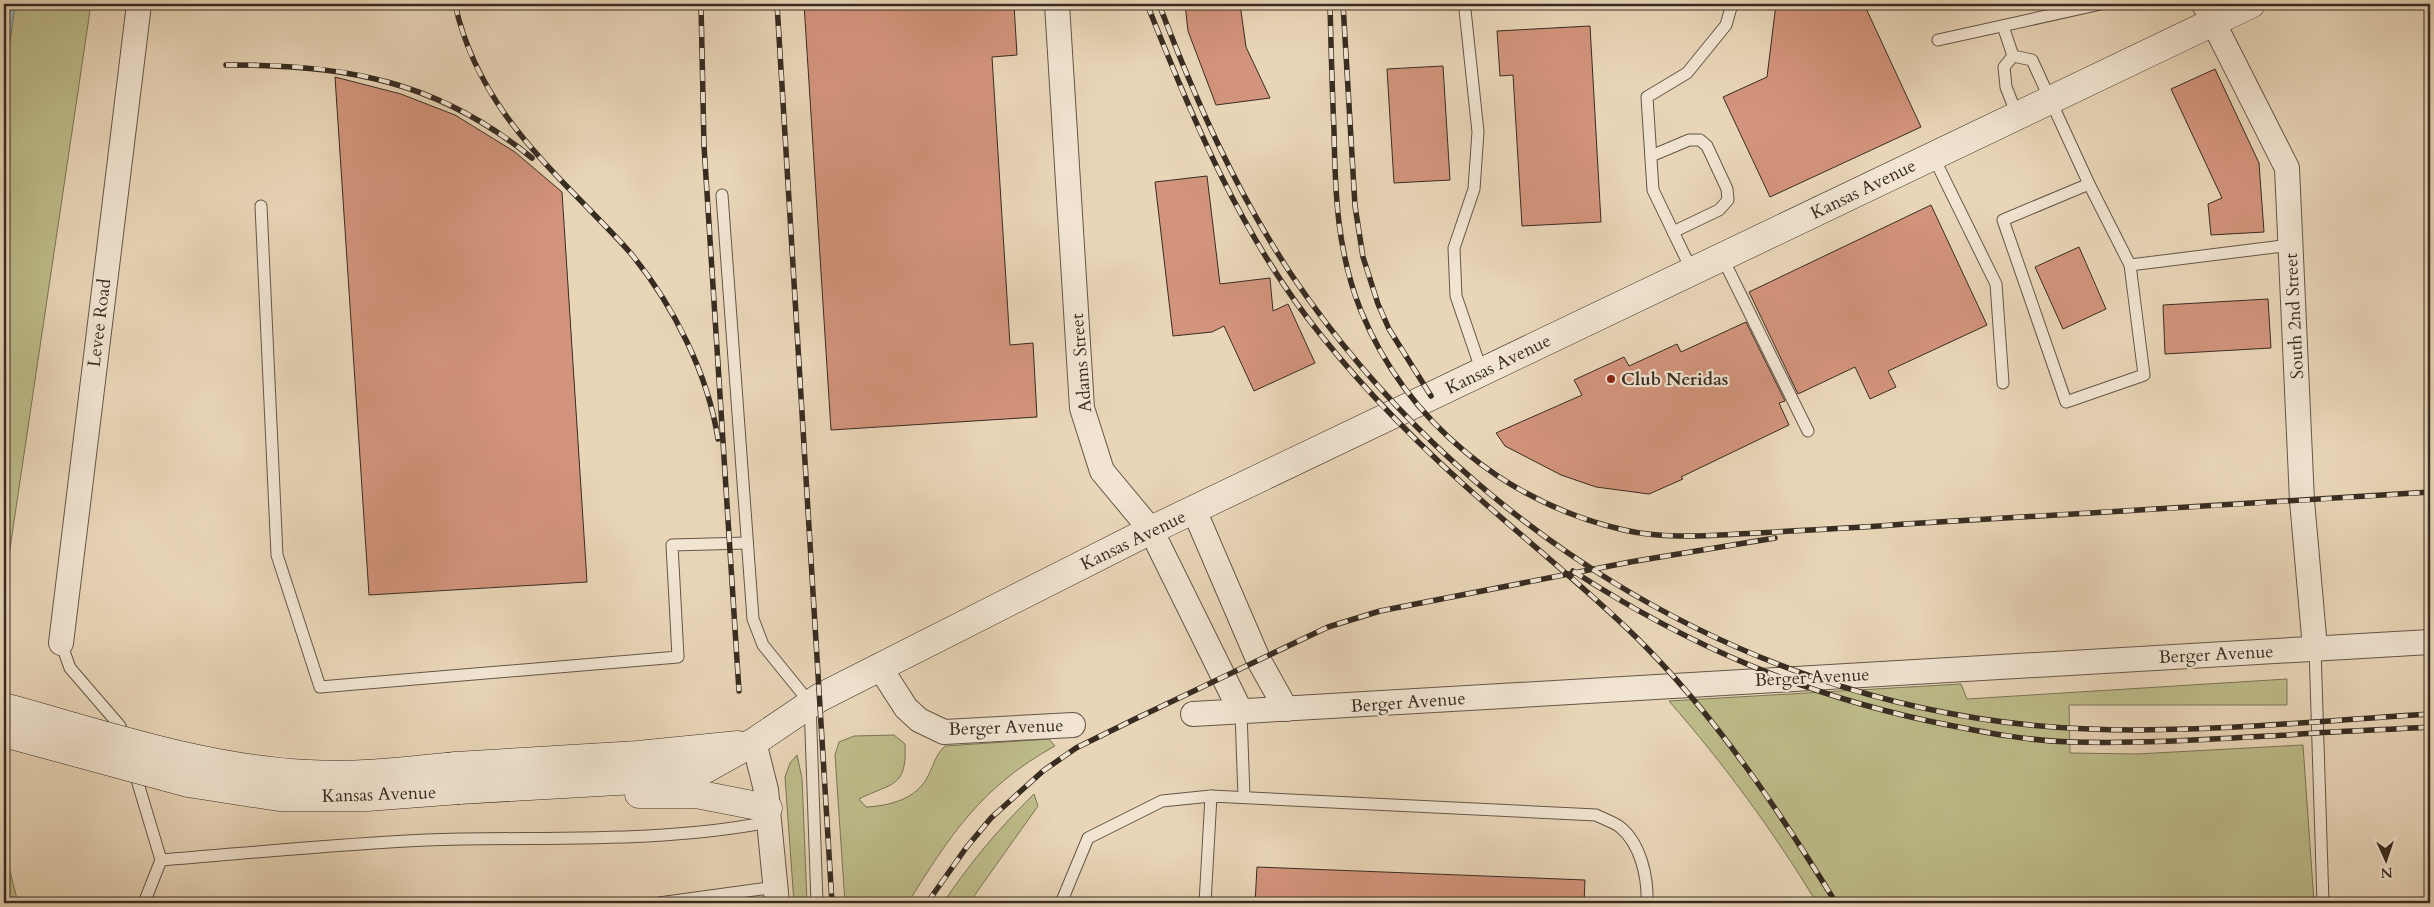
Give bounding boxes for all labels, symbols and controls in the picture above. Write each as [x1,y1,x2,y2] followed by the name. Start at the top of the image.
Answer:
[1806,153,1920,226] street label: Kansas Avenue
[2279,252,2310,380] street label: South 2nd Street
[82,277,117,369] street label: Levee Road
[1065,312,1098,414] street label: Adams Street
[1441,328,1555,401] street label: Kansas Avenue
[1621,367,1729,392] place label: Club Neridas
[1605,373,1617,385] marker: Club Neridas
[1076,504,1190,577] street label: Kansas Avenue
[2158,639,2274,670] street label: Berger Avenue
[1754,662,1870,693] street label: Berger Avenue
[1350,686,1466,719] street label: Berger Avenue
[948,713,1064,742] street label: Berger Avenue
[321,780,437,809] street label: Kansas Avenue
[2362,834,2412,884] north arrow
[2380,863,2393,882] text: N

